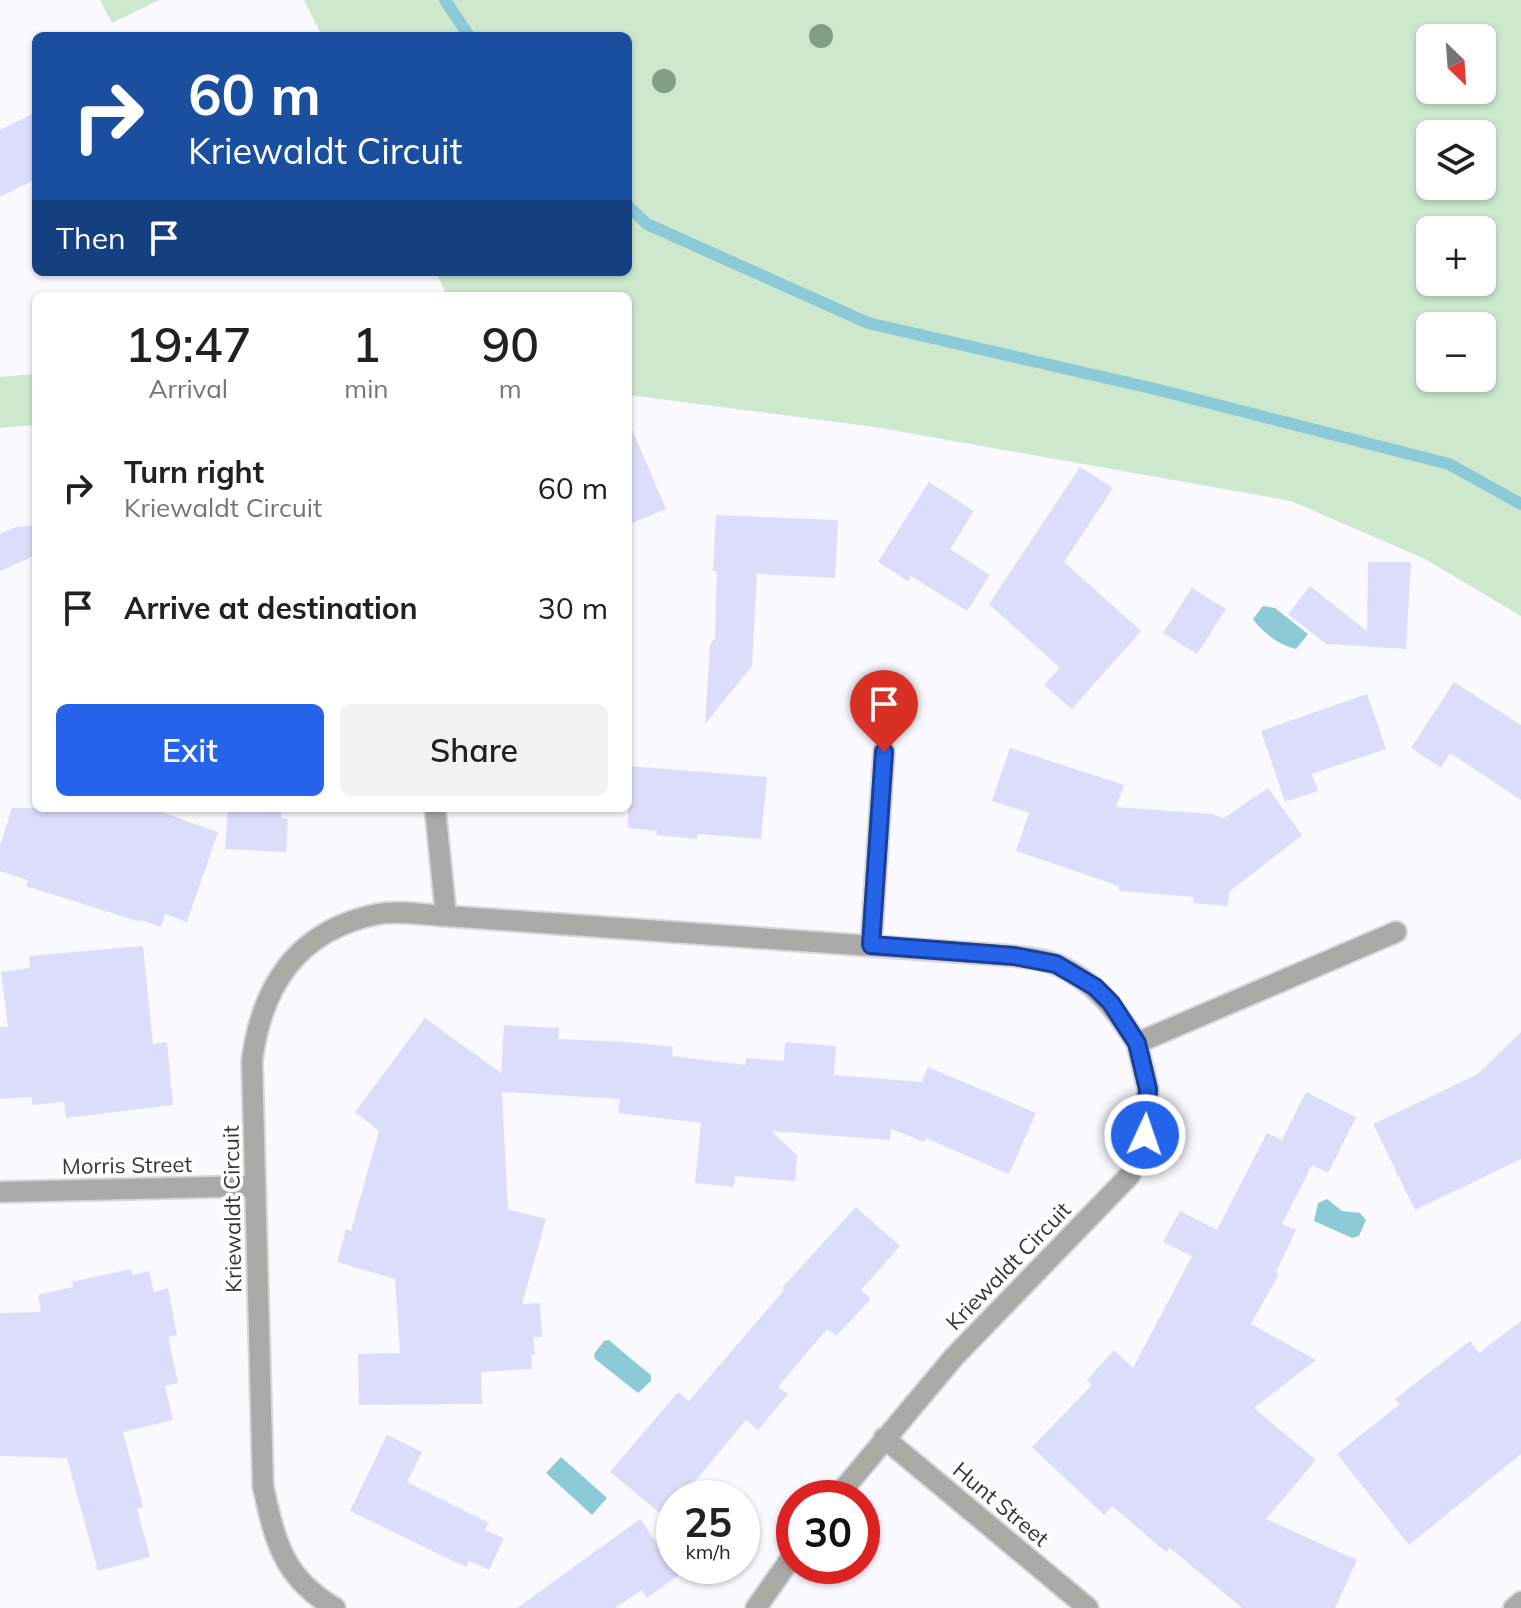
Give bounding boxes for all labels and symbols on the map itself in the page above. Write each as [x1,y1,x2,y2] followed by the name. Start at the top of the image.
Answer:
[1416,24,1496,104] north arrow
[850,670,918,752] pin
[1103,1093,1187,1177] position arrow
[217,1125,247,1293] street label: Kriewaldt Circuit
[62,1150,193,1180] street label: Morris Street
[940,1196,1076,1336] street label: Kriewaldt Circuit
[947,1456,1055,1552] street label: Hunt Street
[776,1480,880,1584] speed limit sign: 30

